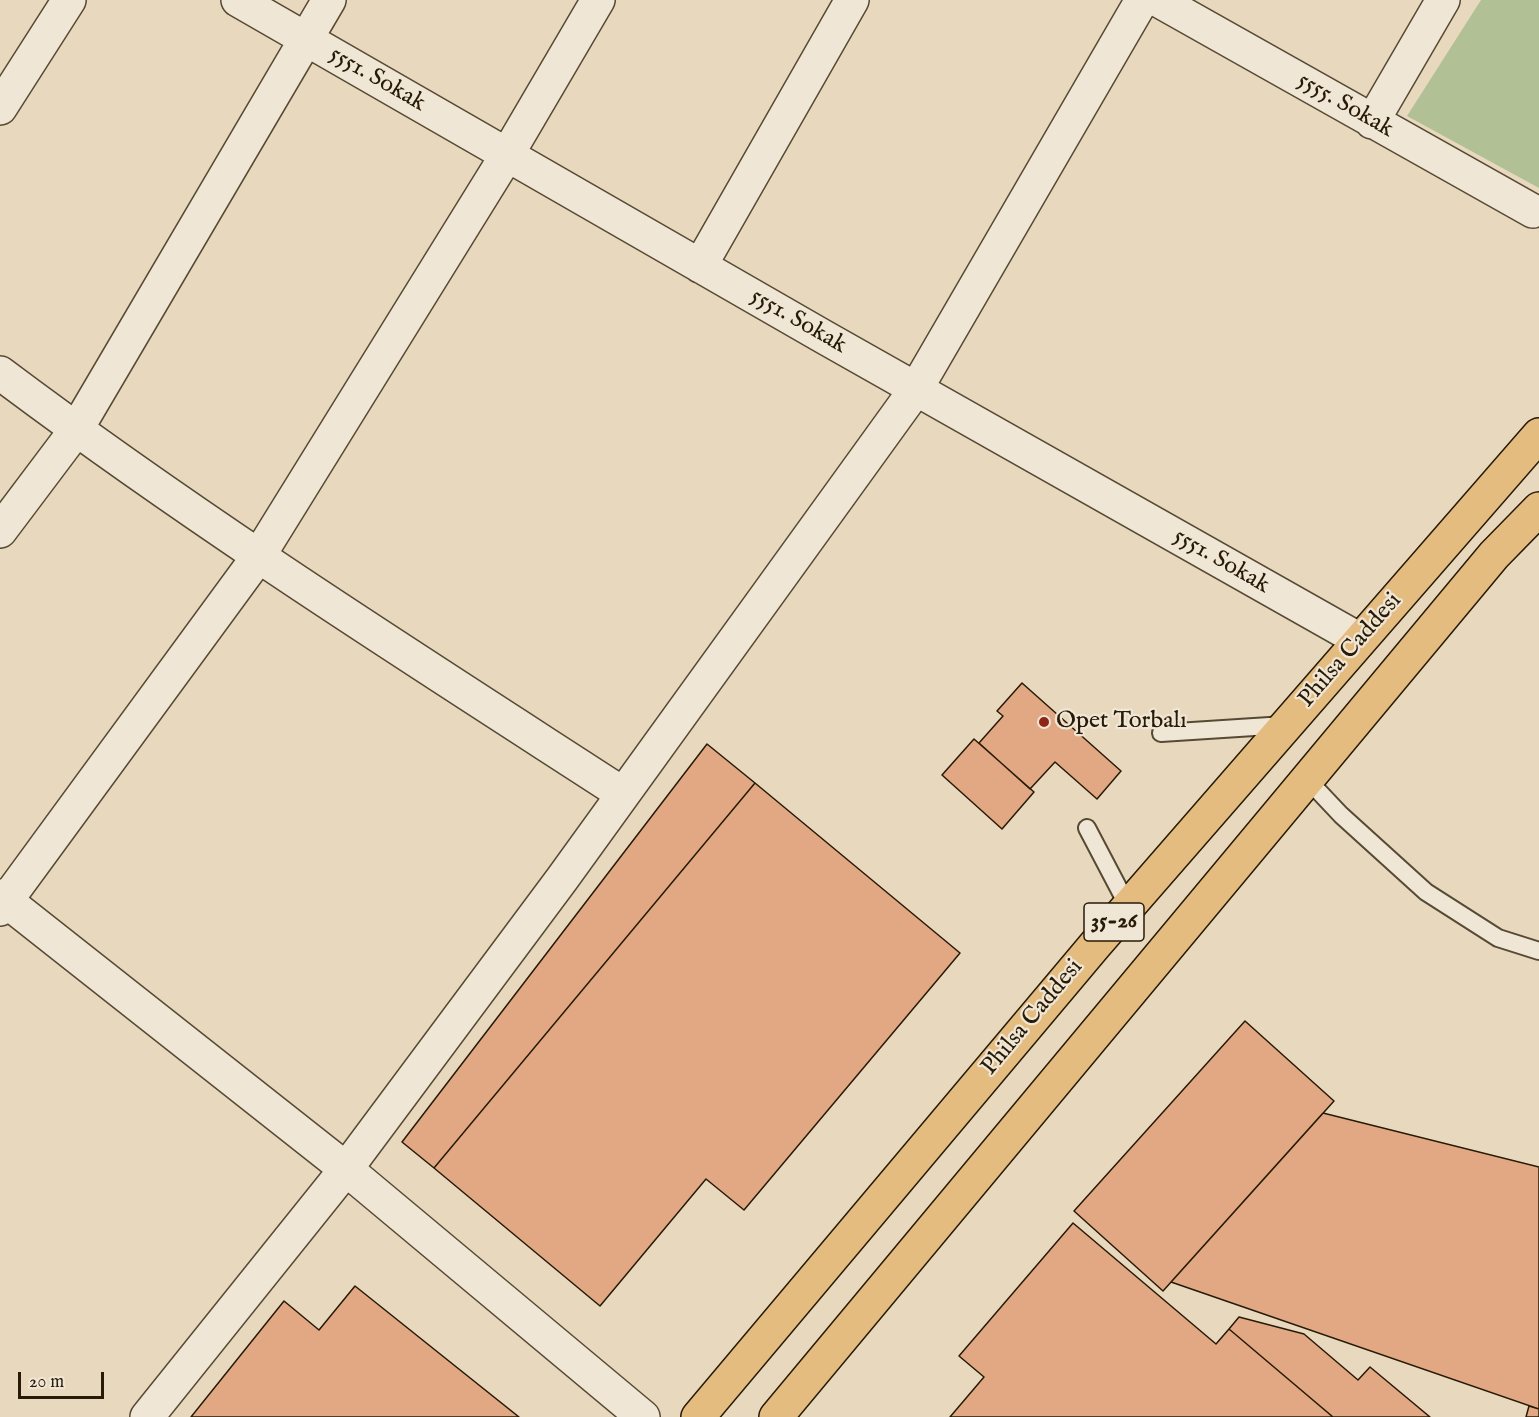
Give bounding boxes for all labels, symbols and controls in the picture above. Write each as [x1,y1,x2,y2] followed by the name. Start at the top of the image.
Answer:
[324,41,430,119] street label: 5551. Sokak
[1292,67,1398,145] street label: 5555. Sokak
[745,283,851,361] street label: 5551. Sokak
[1168,523,1274,601] street label: 5551. Sokak
[1293,588,1409,714] street label: Philsa Caddesi
[1056,708,1187,736] place label: Opet Torbalı
[1037,715,1051,729] marker: Opet Torbalı
[1084,903,1144,941] road number: 35-26
[976,954,1090,1082] street label: Philsa Caddesi
[21,1360,106,1398] scale bar
[29,1371,64,1394] text: 20 m

